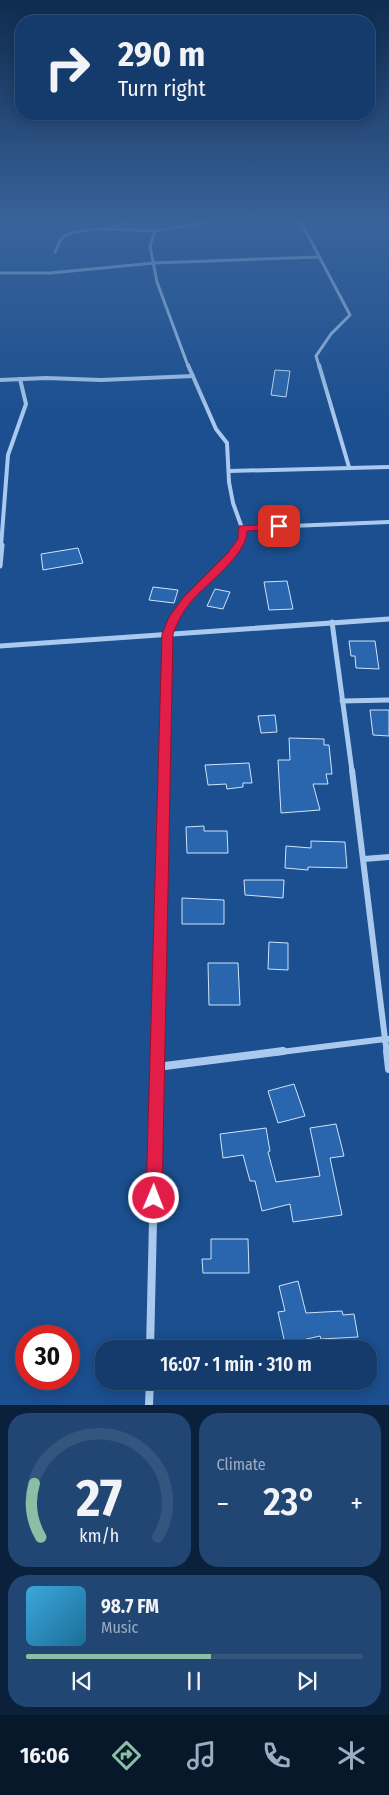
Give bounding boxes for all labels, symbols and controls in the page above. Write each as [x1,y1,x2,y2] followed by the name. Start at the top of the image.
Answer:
[118,33,205,75] text: 290 m
[35,35,100,100] icon: right
[118,75,206,102] text: Turn right
[258,505,300,547] pin
[265,512,293,540] icon: arrive
[127,1171,179,1223] position arrow
[15,1325,80,1390] speed limit sign: 30
[160,1353,312,1376] text: 16:07 · 1 min · 310 m
[217,1455,266,1474] text: Climate
[75,1467,122,1530] text: 27
[263,1479,316,1525] text: 23°
[217,1487,229,1520] text: −
[350,1487,363,1520] text: +
[79,1525,119,1547] text: km/h
[101,1595,159,1618] text: 98.7 FM
[101,1618,138,1637] text: Music
[68,1667,96,1695] icon: previous
[180,1667,208,1695] icon: pause
[293,1667,321,1695] icon: next
[109,1738,144,1773] icon: directions
[184,1738,219,1773] icon: music
[259,1738,294,1773] icon: phone
[334,1738,369,1773] icon: climate
[20,1742,69,1769] text: 16:06

